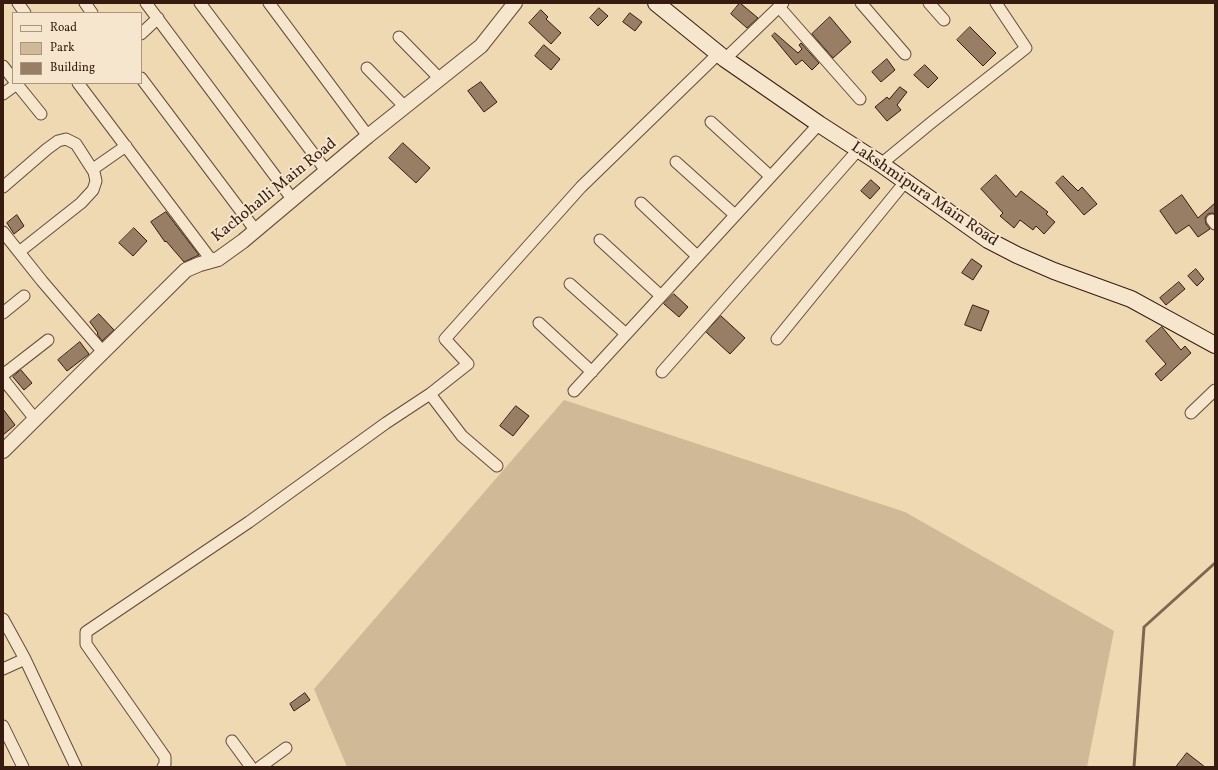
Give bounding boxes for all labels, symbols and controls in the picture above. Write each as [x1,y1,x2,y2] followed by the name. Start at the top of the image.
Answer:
[12,12,142,84] legend
[50,20,77,36] text: Road
[50,40,75,56] text: Park
[50,60,95,76] text: Building
[209,135,341,247] street label: Kachohalli Main Road
[847,138,1001,252] street label: Lakshmipura Main Road

